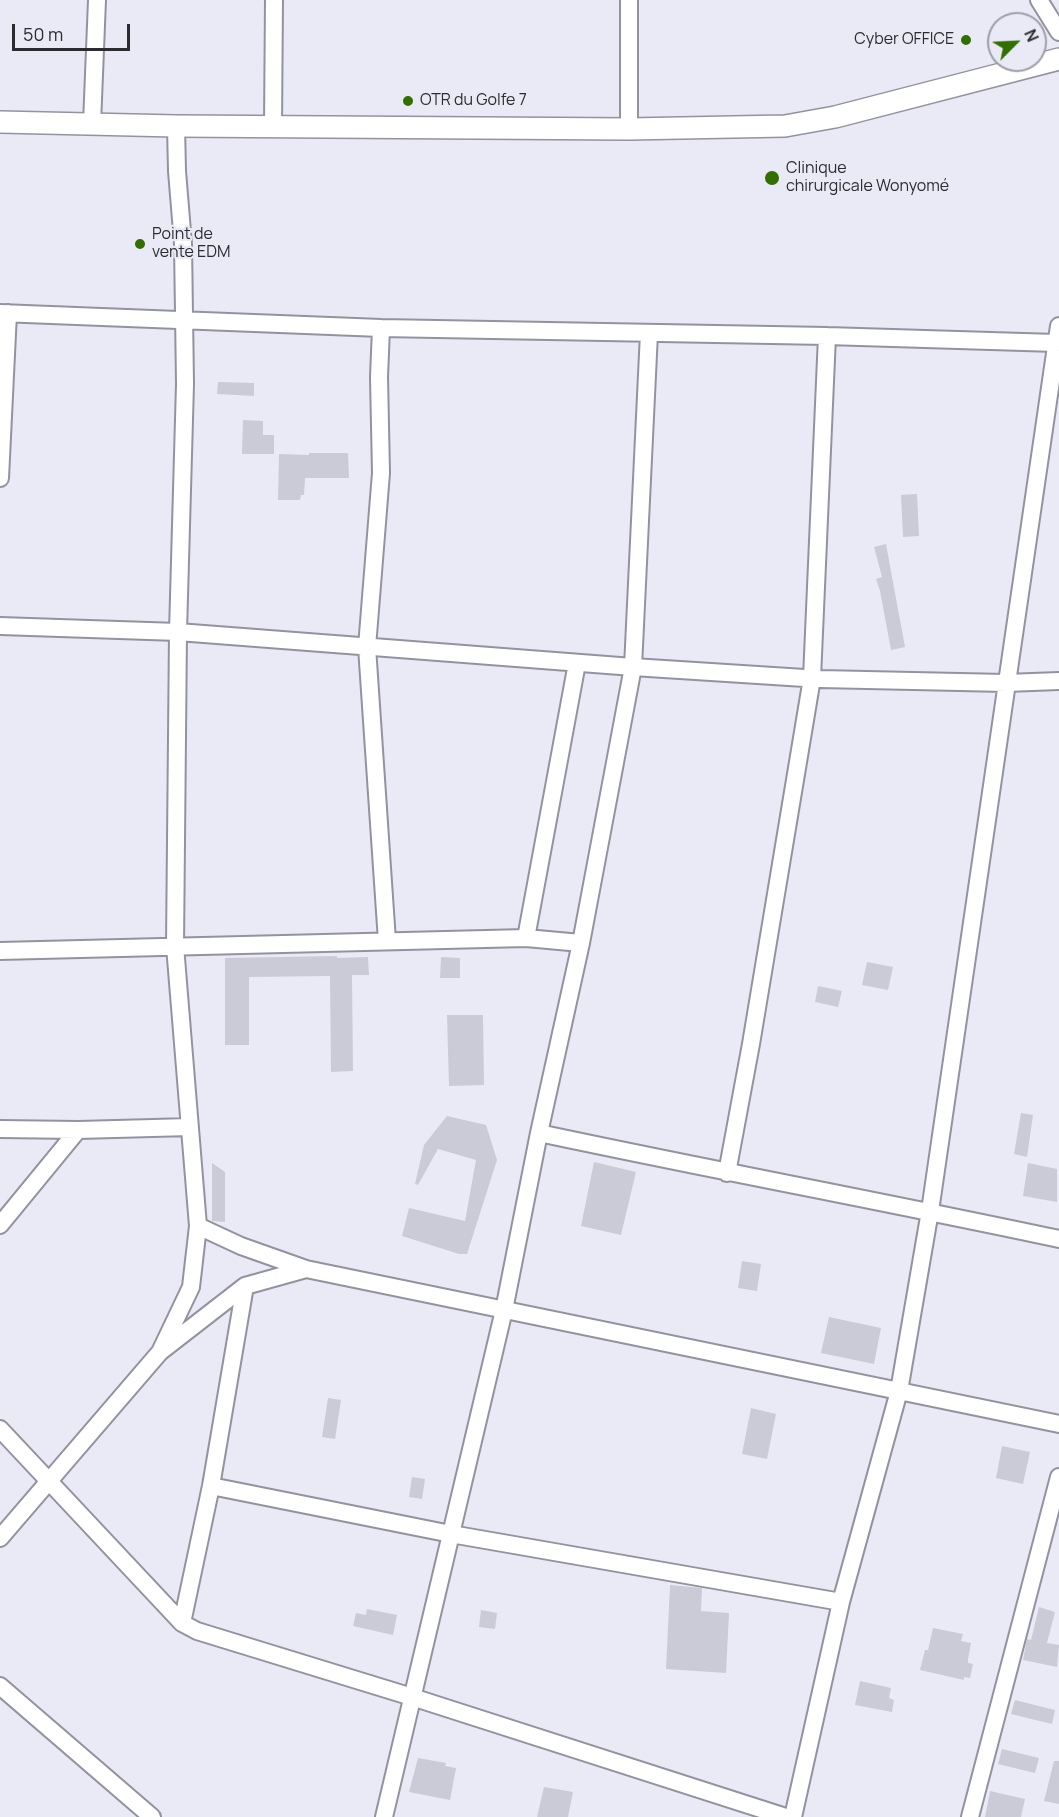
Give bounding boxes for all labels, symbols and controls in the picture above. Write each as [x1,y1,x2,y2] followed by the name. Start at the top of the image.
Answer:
[15,12,134,50] scale bar
[987,12,1047,72] north arrow
[23,22,63,46] text: 50 m
[1019,26,1044,45] text: N
[854,30,954,50] place label: Cyber OFFICE
[959,33,973,47] marker: Cyber OFFICE
[420,91,527,111] place label: OTR du Golfe 7
[401,94,415,108] marker: OTR du Golfe 7
[786,159,949,197] place label: Clinique chirurgicale Wonyomé
[763,169,781,187] marker: Clinique chirurgicale Wonyomé
[152,225,230,263] place label: Point de vente EDM
[133,237,147,251] marker: Point de vente EDM

